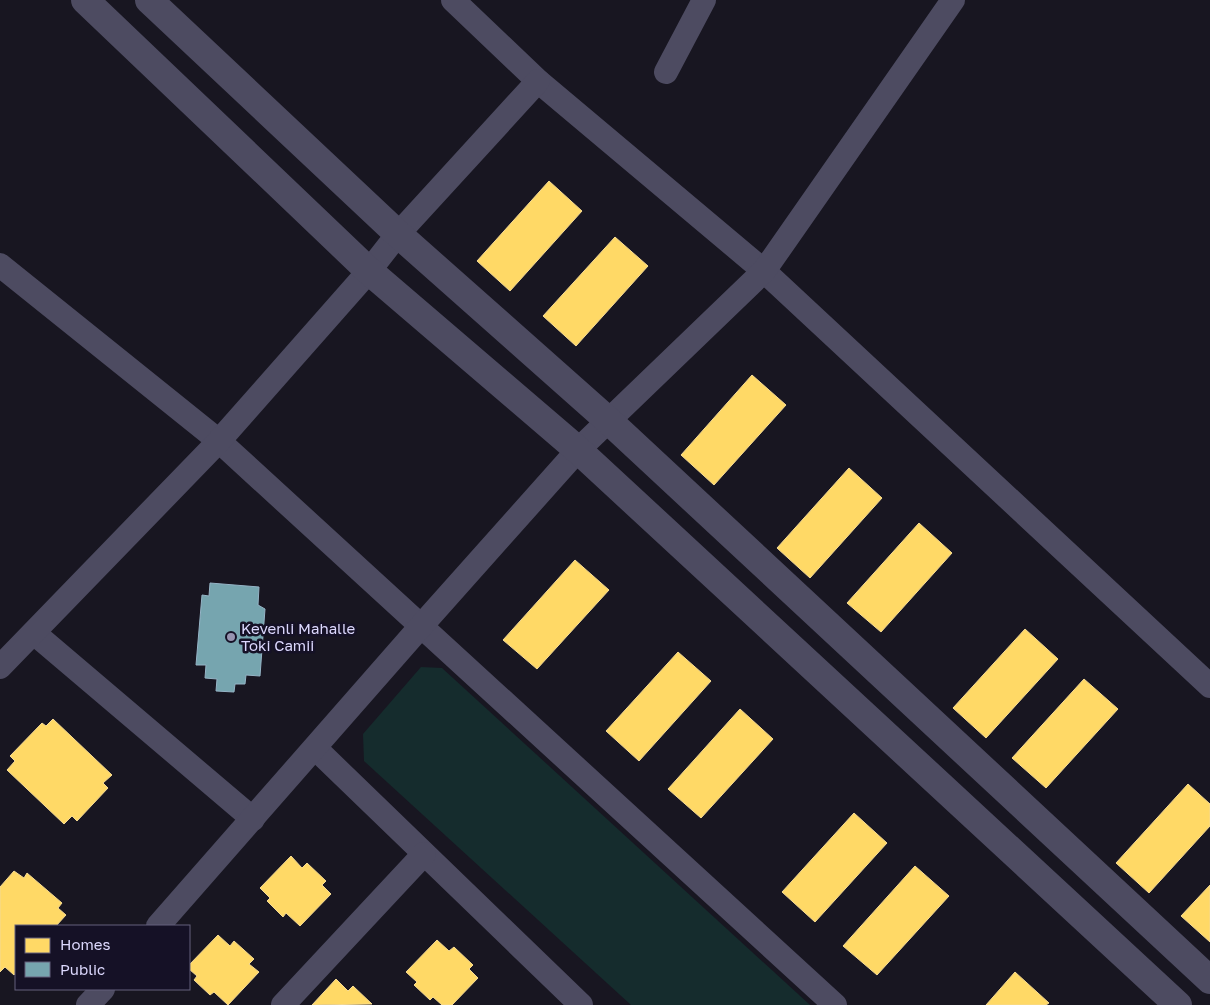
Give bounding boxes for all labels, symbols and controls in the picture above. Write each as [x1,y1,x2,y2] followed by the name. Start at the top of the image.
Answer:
[241,619,356,654] place label: Kevenli Mahalle Toki Camii
[225,631,237,643] marker: Kevenli Mahalle Toki Camii
[15,925,190,990] legend
[60,935,110,953] text: Homes
[60,960,105,978] text: Public

